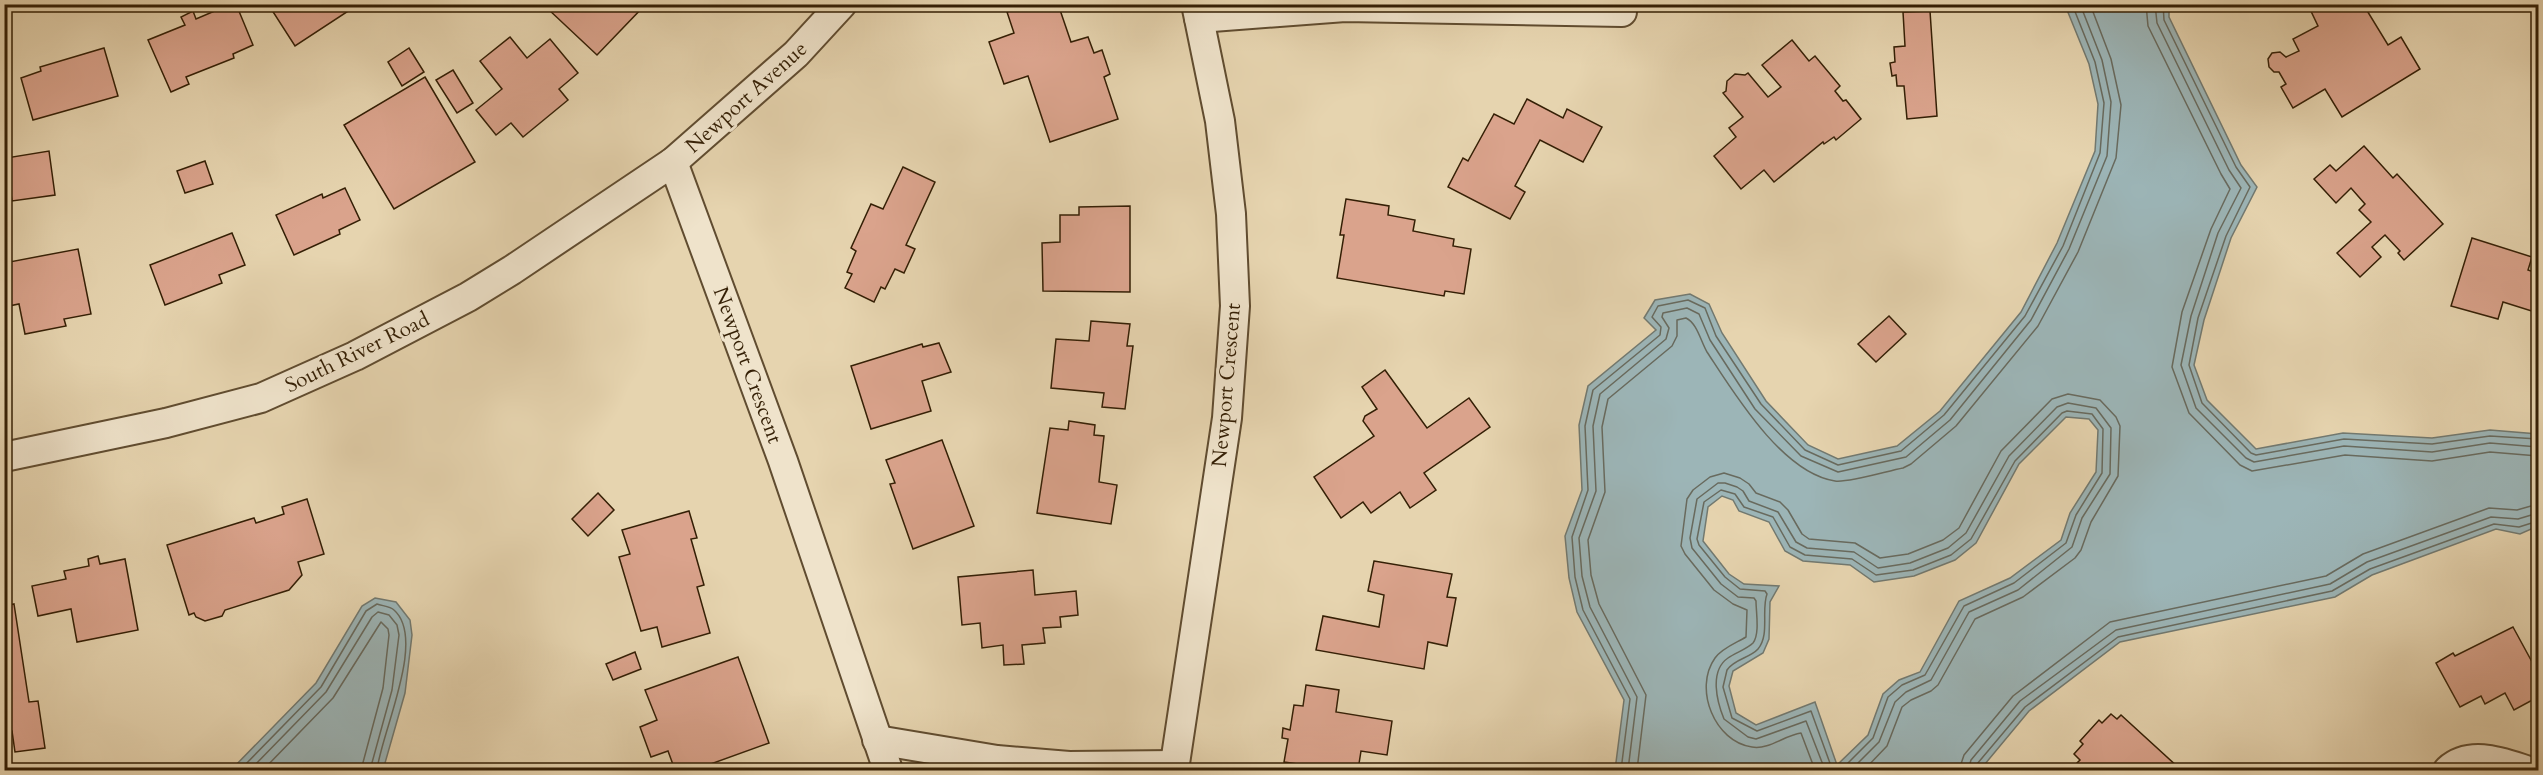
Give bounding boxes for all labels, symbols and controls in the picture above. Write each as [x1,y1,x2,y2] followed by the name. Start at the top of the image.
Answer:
[679,35,814,160] street label: Newport Avenue
[706,283,789,448] street label: Newport Crescent
[1205,301,1248,468] street label: Newport Crescent
[280,305,434,400] street label: South River Road

